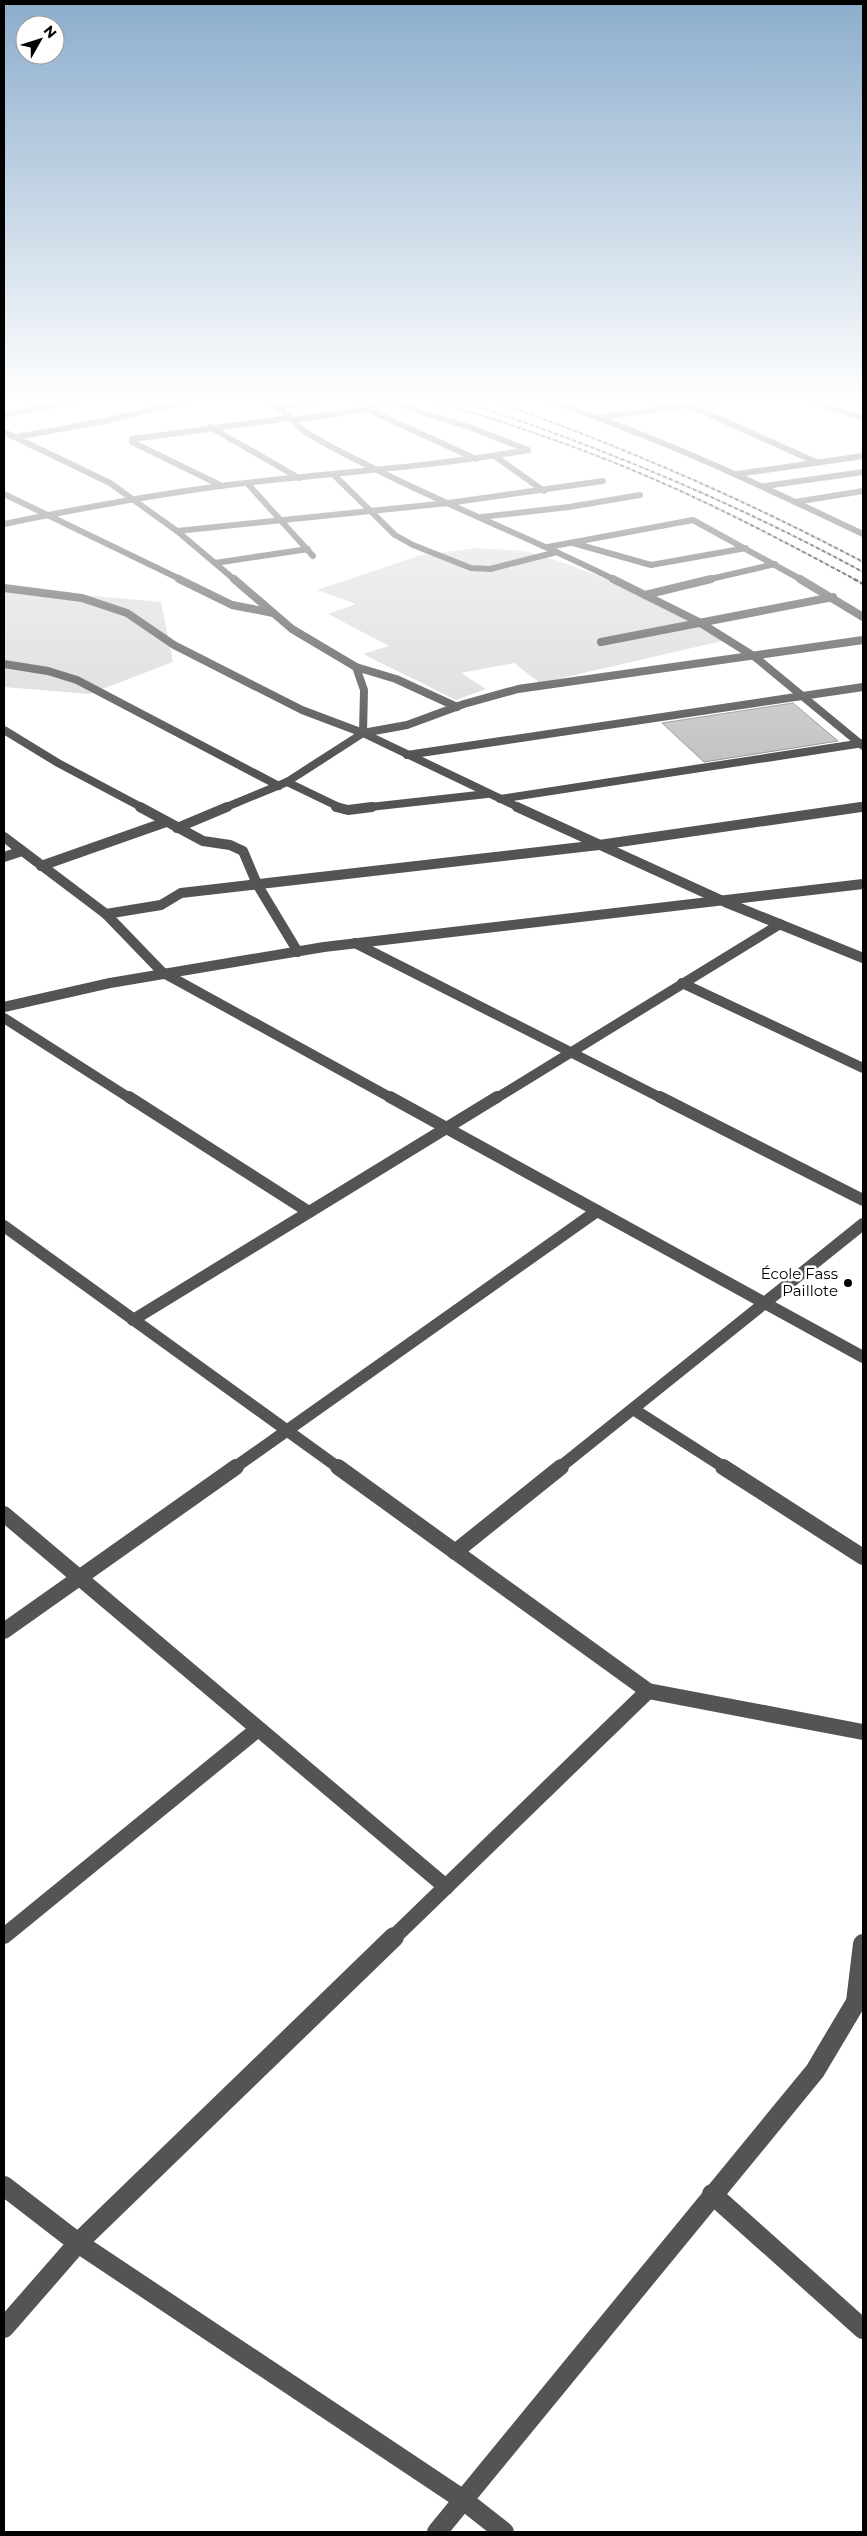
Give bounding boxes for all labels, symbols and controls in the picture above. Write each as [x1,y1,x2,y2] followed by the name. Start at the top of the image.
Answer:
[15,15,65,65] north arrow
[40,22,61,42] text: N
[761,1264,838,1300] place label: École Fass Paillote
[842,1277,854,1289] marker: École Fass Paillote

